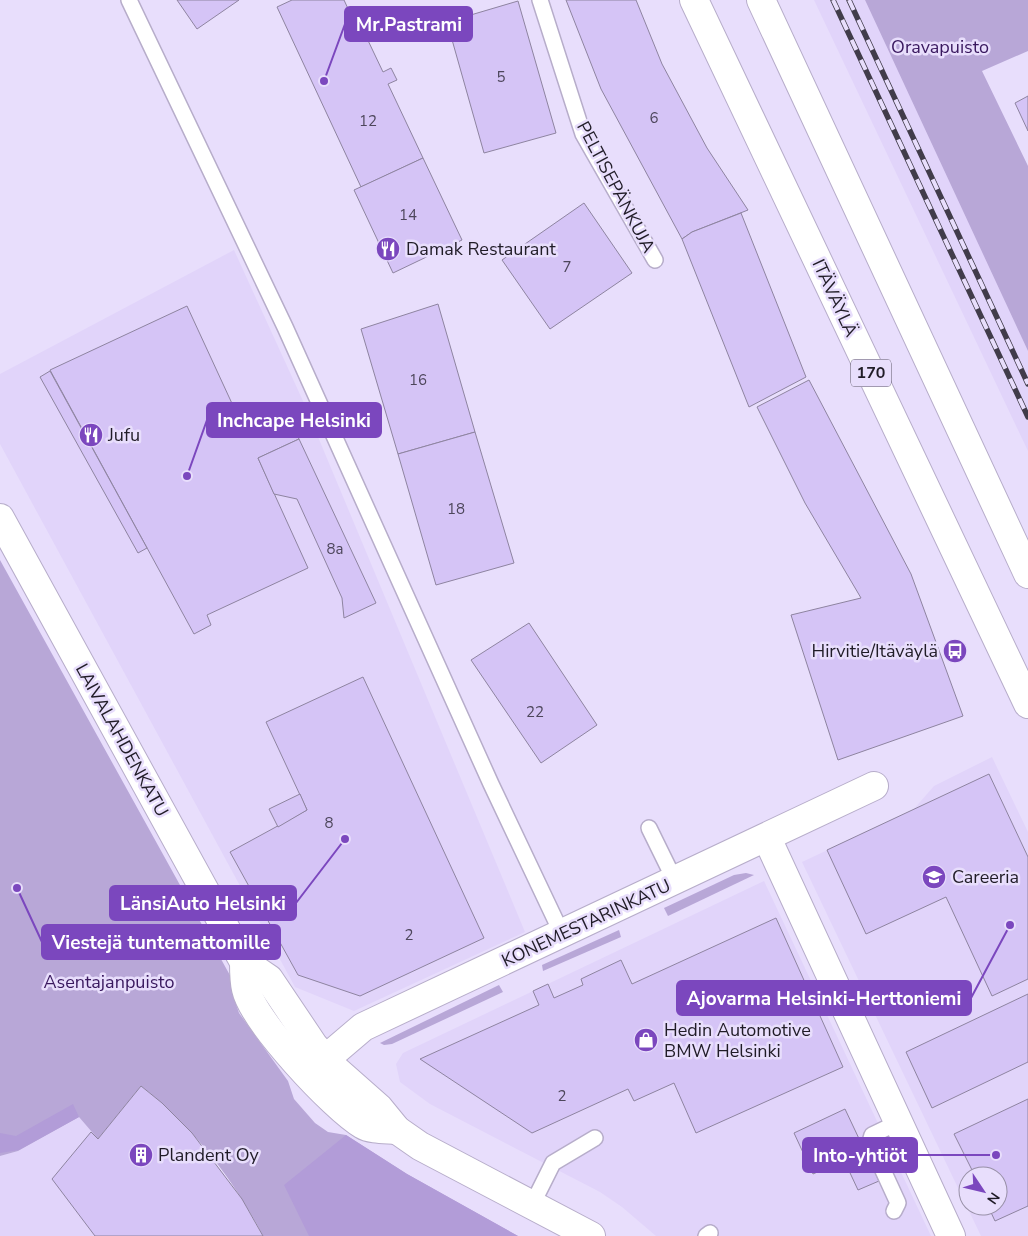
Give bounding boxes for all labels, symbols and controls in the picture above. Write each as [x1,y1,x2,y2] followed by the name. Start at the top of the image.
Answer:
[345,7,472,41] callout: Mr.Pastrami
[356,12,462,38] text: Mr.Pastrami
[891,35,989,59] park label: Oravapuisto
[496,67,506,87] house number: 5
[649,108,659,128] house number: 6
[359,111,377,131] house number: 12
[571,117,661,257] street label: PELTISEPÄNKUJA
[399,205,417,225] house number: 14
[375,236,401,262] restaurant icon: Damak Restaurant
[406,237,557,261] place label: Damak Restaurant
[807,255,863,341] street label: ITÄVÄYLÄ
[562,257,572,277] house number: 7
[851,359,891,386] road number: 170
[409,370,427,390] house number: 16
[207,403,381,437] callout: Inchcape Helsinki
[217,408,371,434] text: Inchcape Helsinki
[78,422,104,448] restaurant icon: Jufu
[107,423,140,447] place label: Jufu
[447,499,465,519] house number: 18
[327,539,343,559] house number: 8a
[942,638,968,664] bus stop icon: Hirvitie/Itäväylä
[811,639,938,663] place label: Hirvitie/Itäväylä
[70,659,174,821] street label: LAIVALAHDENKATU
[526,702,544,722] house number: 22
[324,813,334,833] house number: 8
[921,864,947,890] school or university icon: Careeria
[952,865,1019,889] place label: Careeria
[498,873,674,973] street label: KONEMESTARINKATU
[110,886,296,920] callout: LänsiAuto Helsinki
[120,891,286,917] text: LänsiAuto Helsinki
[42,925,280,959] callout: Viestejä tuntemattomille
[404,925,414,945] house number: 2
[51,930,270,956] text: Viestejä tuntemattomille
[44,970,174,994] park label: Asentajanpuisto
[677,981,971,1015] callout: Ajovarma Helsinki-Herttoniemi
[687,986,961,1012] text: Ajovarma Helsinki-Herttoniemi
[664,1018,811,1063] place label: Hedin Automotive BMW Helsinki
[633,1027,659,1053] shop icon: Hedin Automotive BMW Helsinki
[557,1086,567,1106] house number: 2
[803,1138,917,1172] callout: Into-yhtiöt
[128,1142,154,1168] building icon: Plandent Oy
[158,1143,260,1167] place label: Plandent Oy
[813,1143,908,1169] text: Into-yhtiöt
[958,1166,1008,1216] north arrow
[982,1188,1004,1208] text: N

